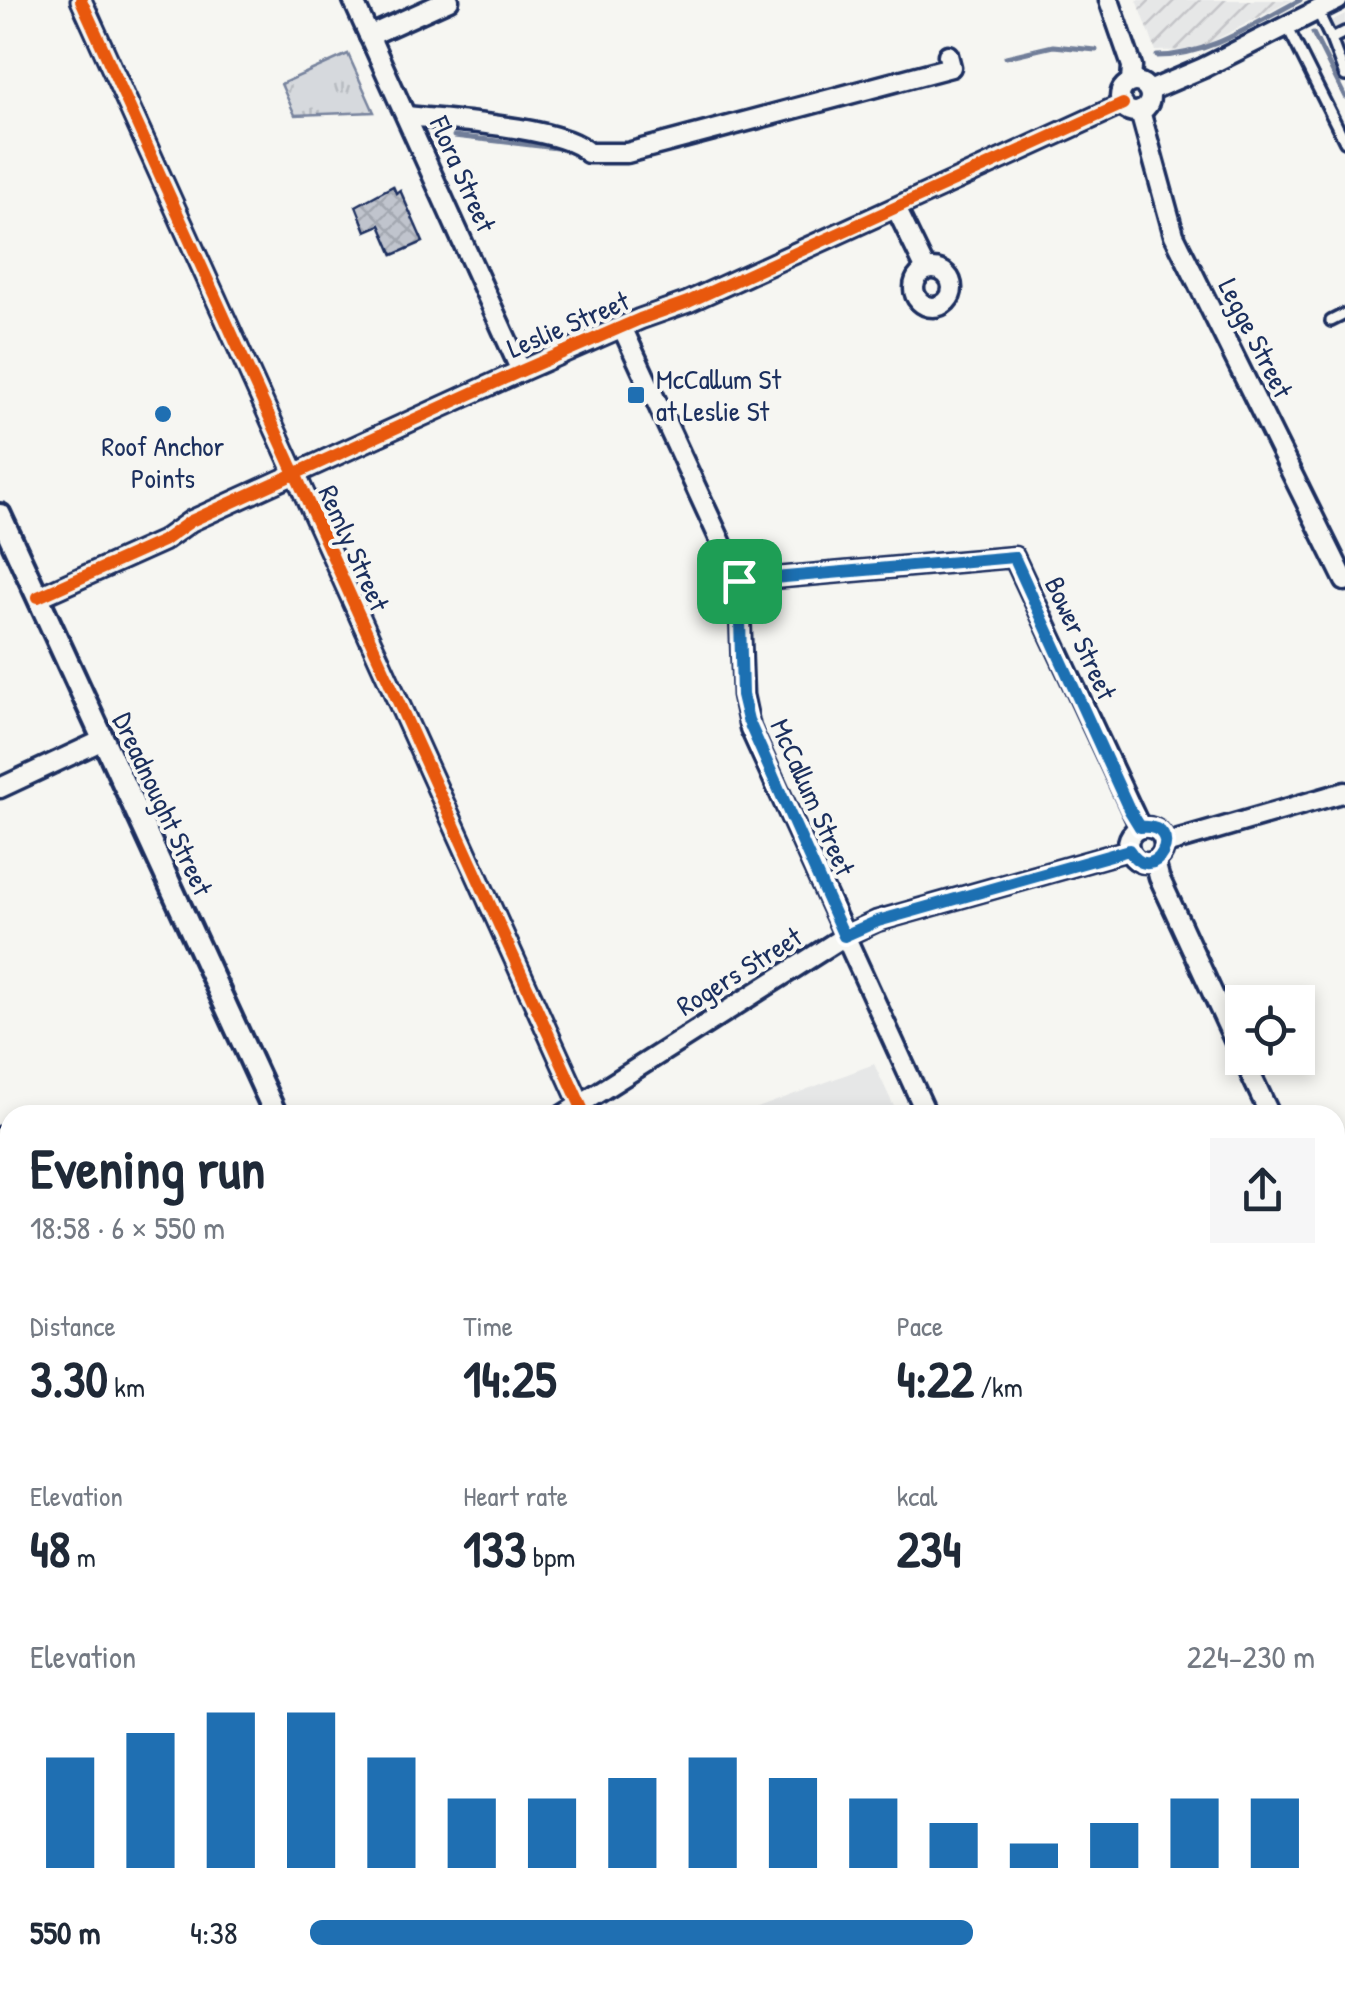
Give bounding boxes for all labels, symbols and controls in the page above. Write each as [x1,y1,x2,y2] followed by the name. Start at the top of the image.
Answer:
[420,109,505,238] street label: Flora Street
[1210,272,1302,405] street label: Legge Street
[501,281,635,367] street label: Leslie Street
[656,360,781,430] place label: McCallum St at Leslie St
[625,384,647,406] marker: McCallum St at Leslie St
[152,403,174,425] marker: Roof Anchor Points
[102,427,225,497] place label: Roof Anchor Points
[309,479,399,617] street label: Remly Street
[697,539,782,624] pin
[712,554,767,609] icon: arrive
[1036,570,1126,706] street label: Bower Street
[104,706,222,902] street label: Dreadnought Street
[762,713,865,882] street label: McCallum Street
[669,917,809,1024] street label: Rogers Street
[1225,985,1315,1075] map controls
[1225,985,1315,1075] button: locate
[30,1131,265,1205] text: Evening run
[1210,1138,1315,1243] button: share
[30,1206,225,1249] text: 18:58 · 6 × 550 m
[30,1307,116,1345] text: Distance
[463,1307,513,1345] text: Time
[897,1307,943,1345] text: Pace
[30,1345,108,1413] text: 3.30
[463,1345,556,1413] text: 14:25
[897,1345,974,1413] text: 4:22
[108,1368,145,1406] text: km
[974,1368,1023,1406] text: /km
[30,1477,123,1515] text: Elevation
[463,1477,568,1515] text: Heart rate
[897,1477,938,1515] text: kcal
[30,1515,70,1583] text: 48
[463,1515,526,1583] text: 133
[897,1515,961,1583] text: 234
[70,1538,96,1576] text: m
[526,1538,575,1576] text: bpm
[30,1635,136,1678] text: Elevation
[1187,1635,1315,1678] text: 224–230 m
[30,1911,101,1954] text: 550 m
[190,1911,238,1954] text: 4:38

